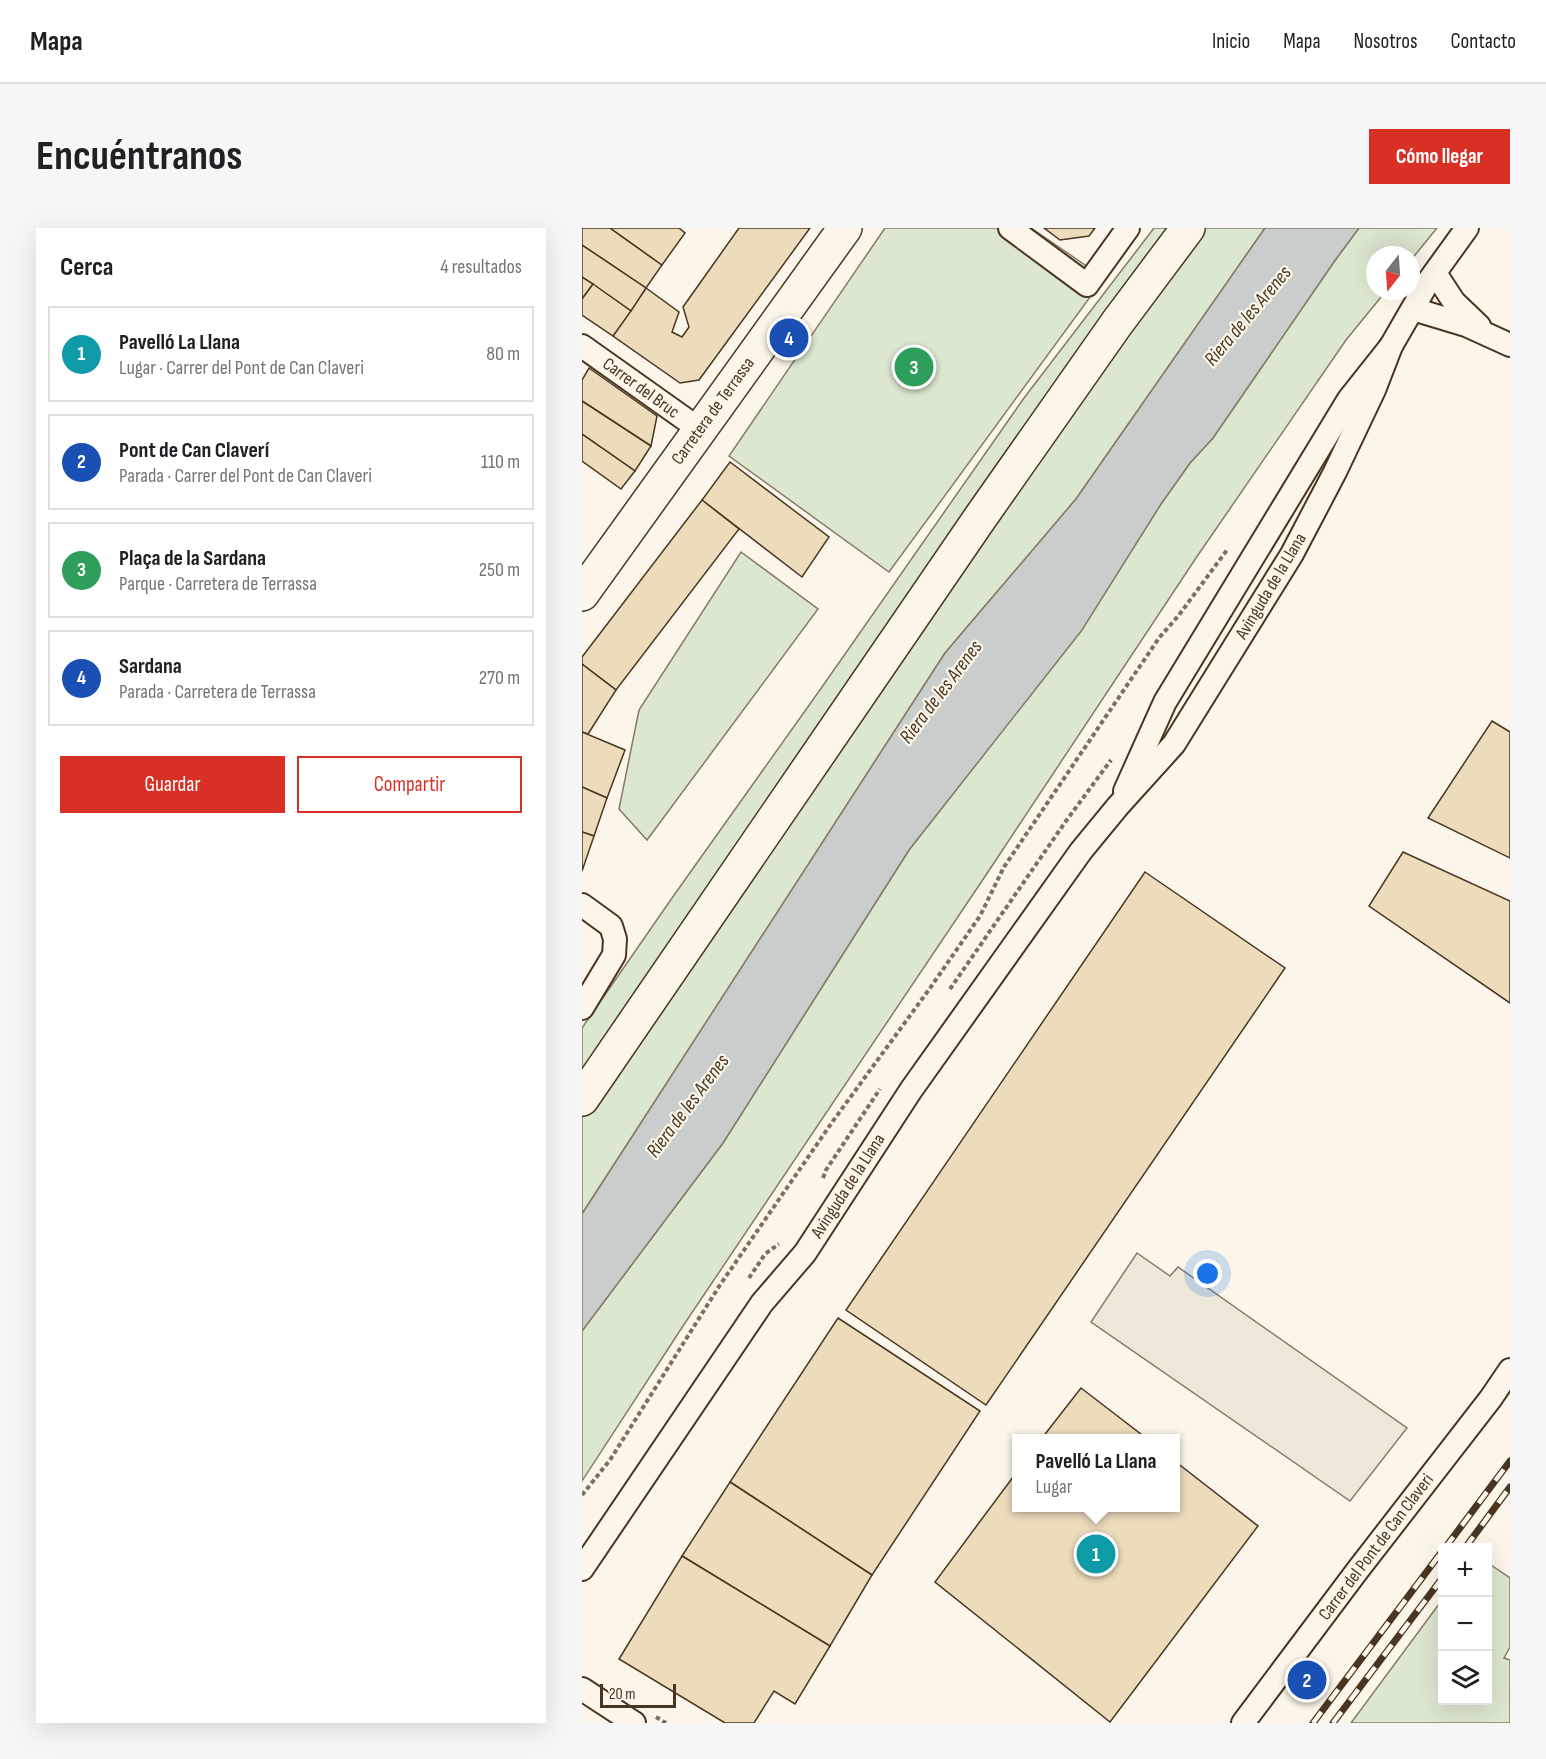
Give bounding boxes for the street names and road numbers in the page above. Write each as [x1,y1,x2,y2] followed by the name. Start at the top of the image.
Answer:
[599,353,683,423] street label: Carrer del Bruc
[667,353,759,469] street label: Carretera de Terrassa
[1231,529,1311,644] street label: Avinguda de la Llana
[806,1130,889,1243] street label: Avinguda de la Llana
[1314,1470,1438,1624] street label: Carrer del Pont de Can Claveri

